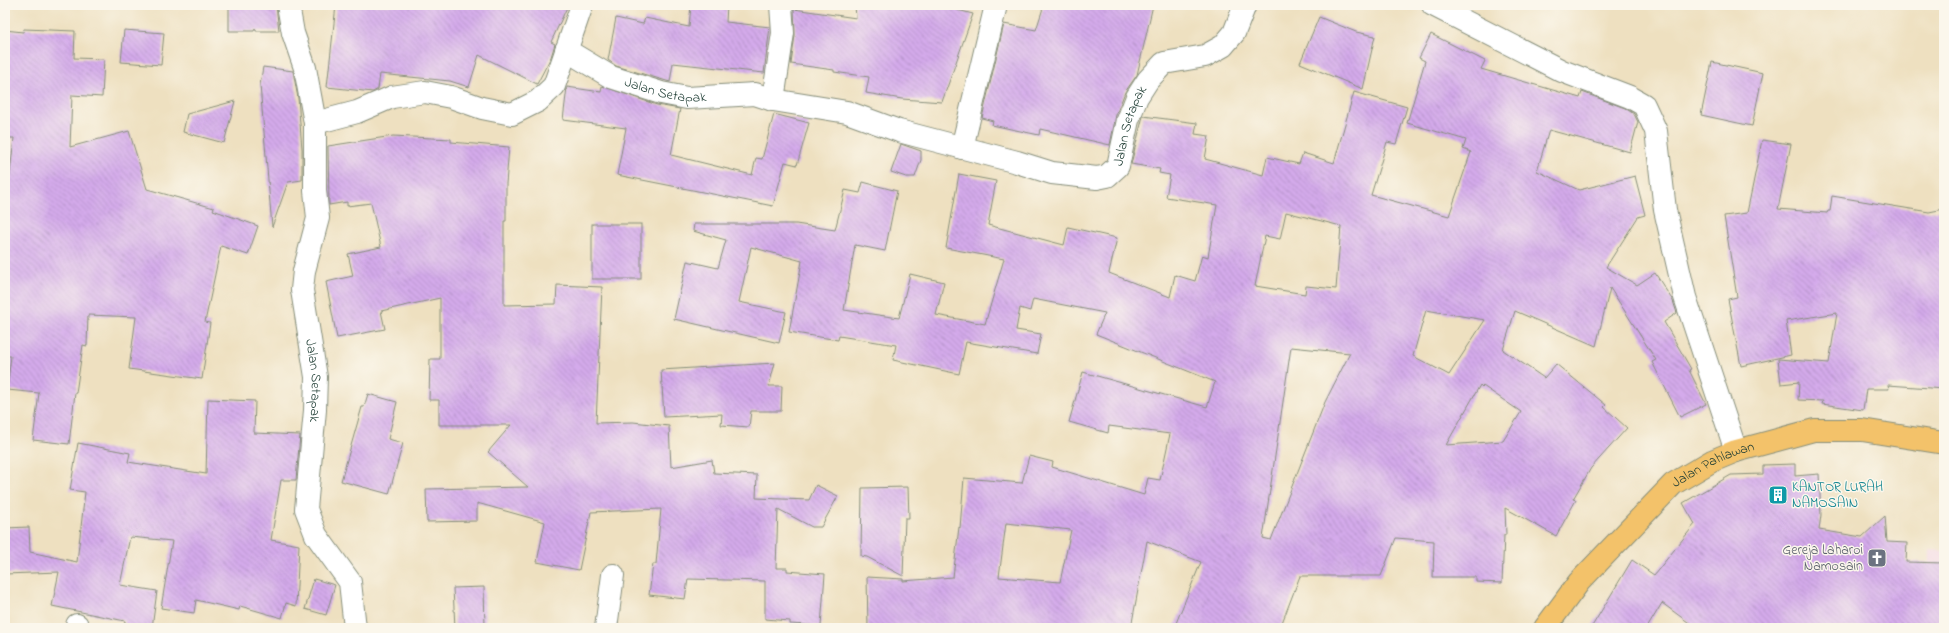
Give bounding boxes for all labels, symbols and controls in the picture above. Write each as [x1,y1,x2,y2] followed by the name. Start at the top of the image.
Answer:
[622,71,708,109] street label: Jalan Setapak
[1108,80,1153,168] street label: Jalan Setapak
[300,337,327,424] street label: Jalan Setapak
[1668,436,1757,493] street label: Jalan Pahlawan
[1792,477,1883,514] place label: KANTOR LURAH NAMOSAIN
[1767,484,1789,506] building icon: KANTOR LURAH NAMOSAIN
[1782,540,1863,577] place label: Gereja Laharoi Namosain
[1866,547,1888,569] church icon: Gereja Laharoi Namosain

